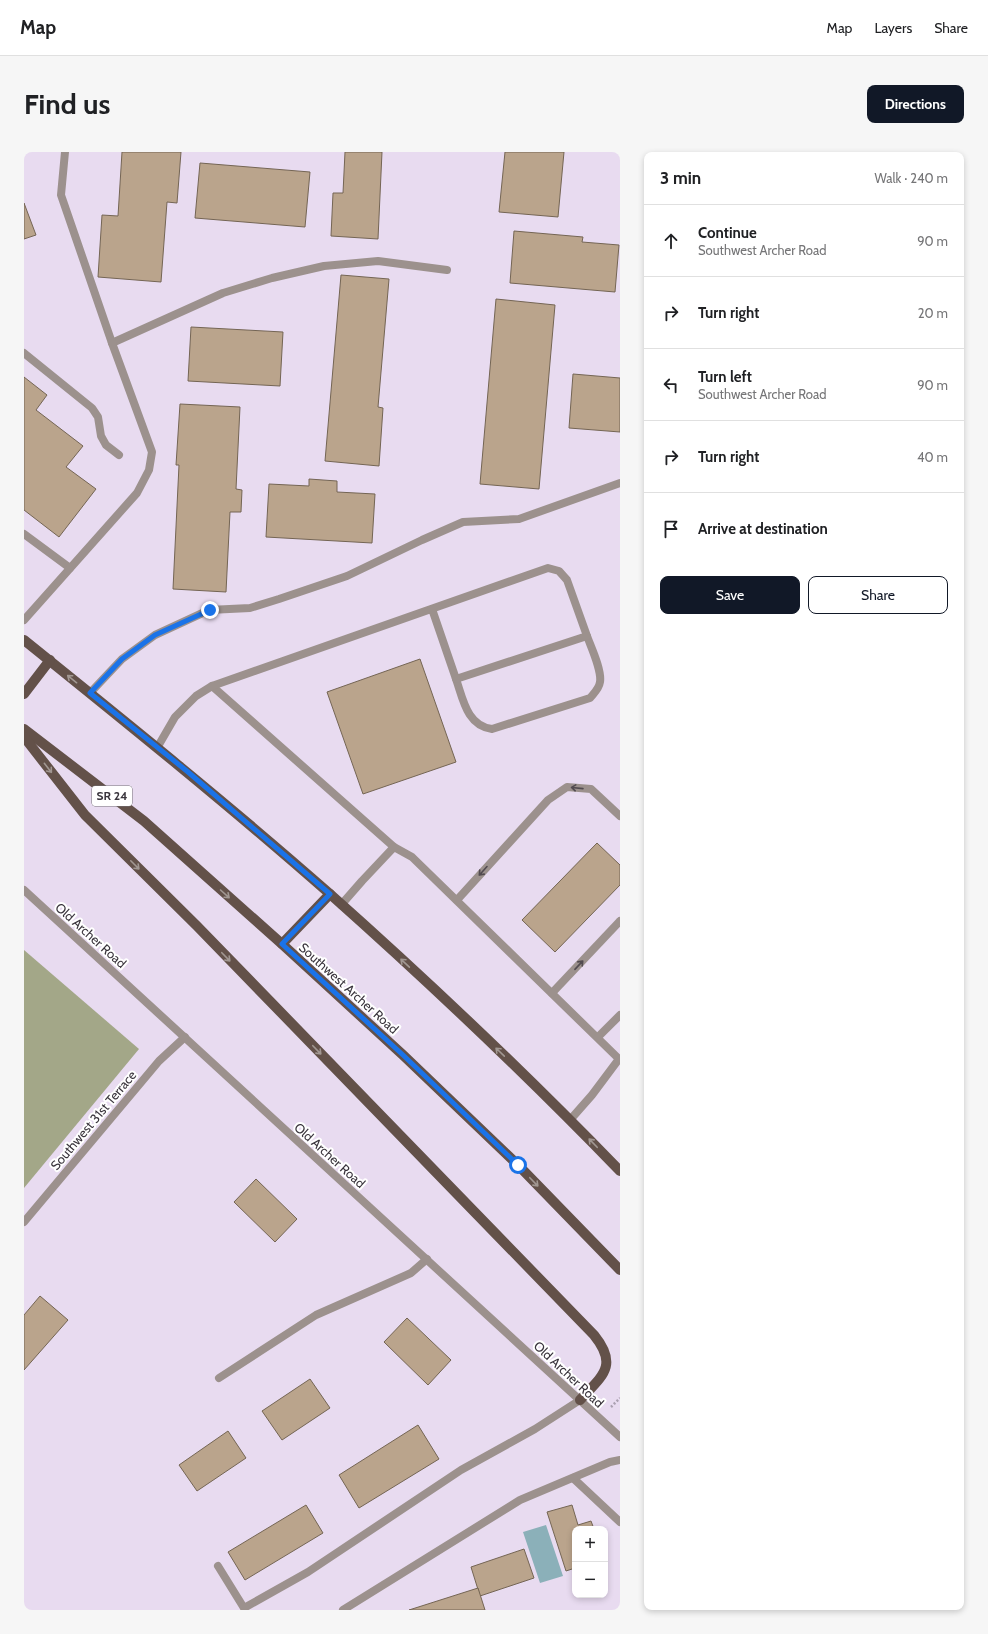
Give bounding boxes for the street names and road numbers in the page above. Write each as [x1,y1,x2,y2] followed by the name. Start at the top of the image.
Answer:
[92,786,132,806] road number: SR 24
[52,899,130,971] street label: Old Archer Road
[296,939,402,1037] street label: Southwest Archer Road
[47,1067,139,1173] street label: Southwest 31st Terrace
[291,1119,369,1191] street label: Old Archer Road
[531,1338,607,1410] street label: Old Archer Road

